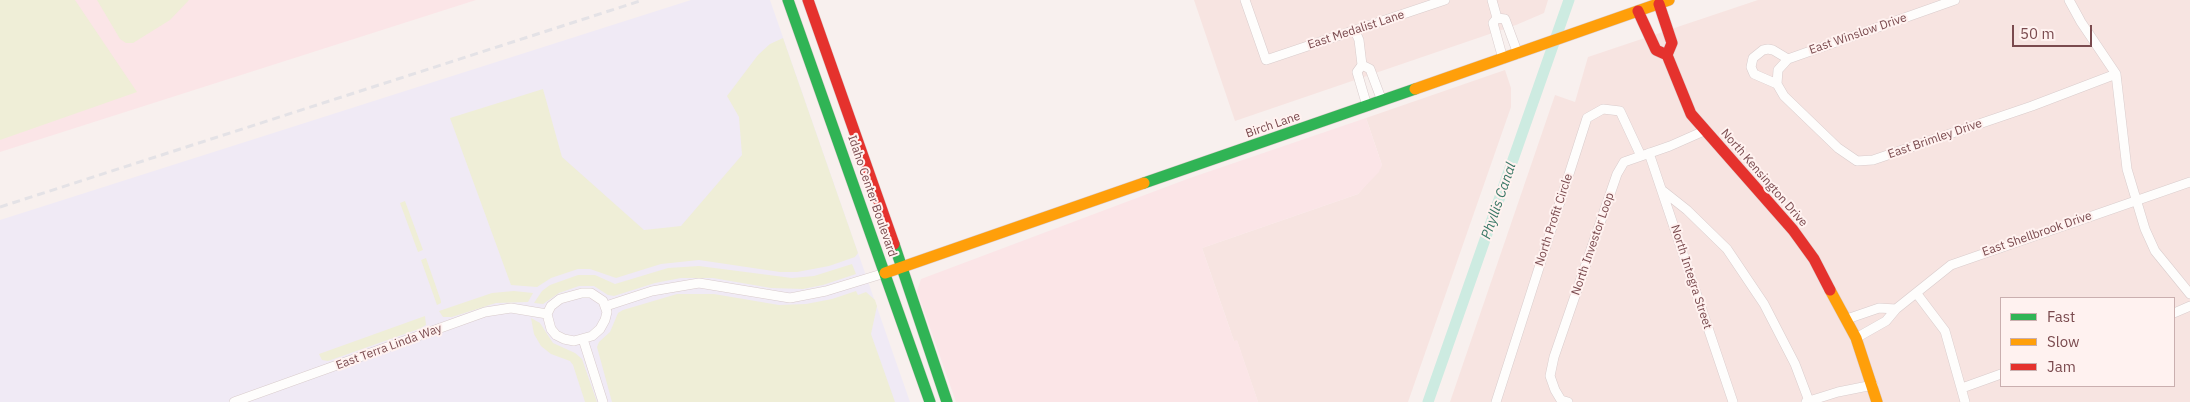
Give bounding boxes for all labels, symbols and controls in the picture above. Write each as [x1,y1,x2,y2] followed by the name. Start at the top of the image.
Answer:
[1306,8,1406,52] street label: East Medalist Lane
[1807,11,1909,57] street label: East Winslow Drive
[2015,15,2095,47] scale bar
[2020,24,2055,43] text: 50 m
[1244,109,1302,141] street label: Birch Lane
[1886,116,1984,162] street label: East Brimley Drive
[1718,126,1810,230] street label: North Kensington Drive
[844,133,900,259] street label: Idaho Center Boulevard
[1478,160,1520,242] water label: Phyllis Canal
[1532,172,1576,268] street label: North Profit Circle
[1569,191,1617,297] street label: North Investor Loop
[1980,209,2094,259] street label: East Shellbrook Drive
[1667,223,1715,331] street label: North Integra Street
[2000,297,2175,387] legend
[2047,307,2075,326] text: Fast
[334,321,444,373] street label: East Terra Linda Way
[2047,332,2080,351] text: Slow
[2047,357,2076,376] text: Jam

